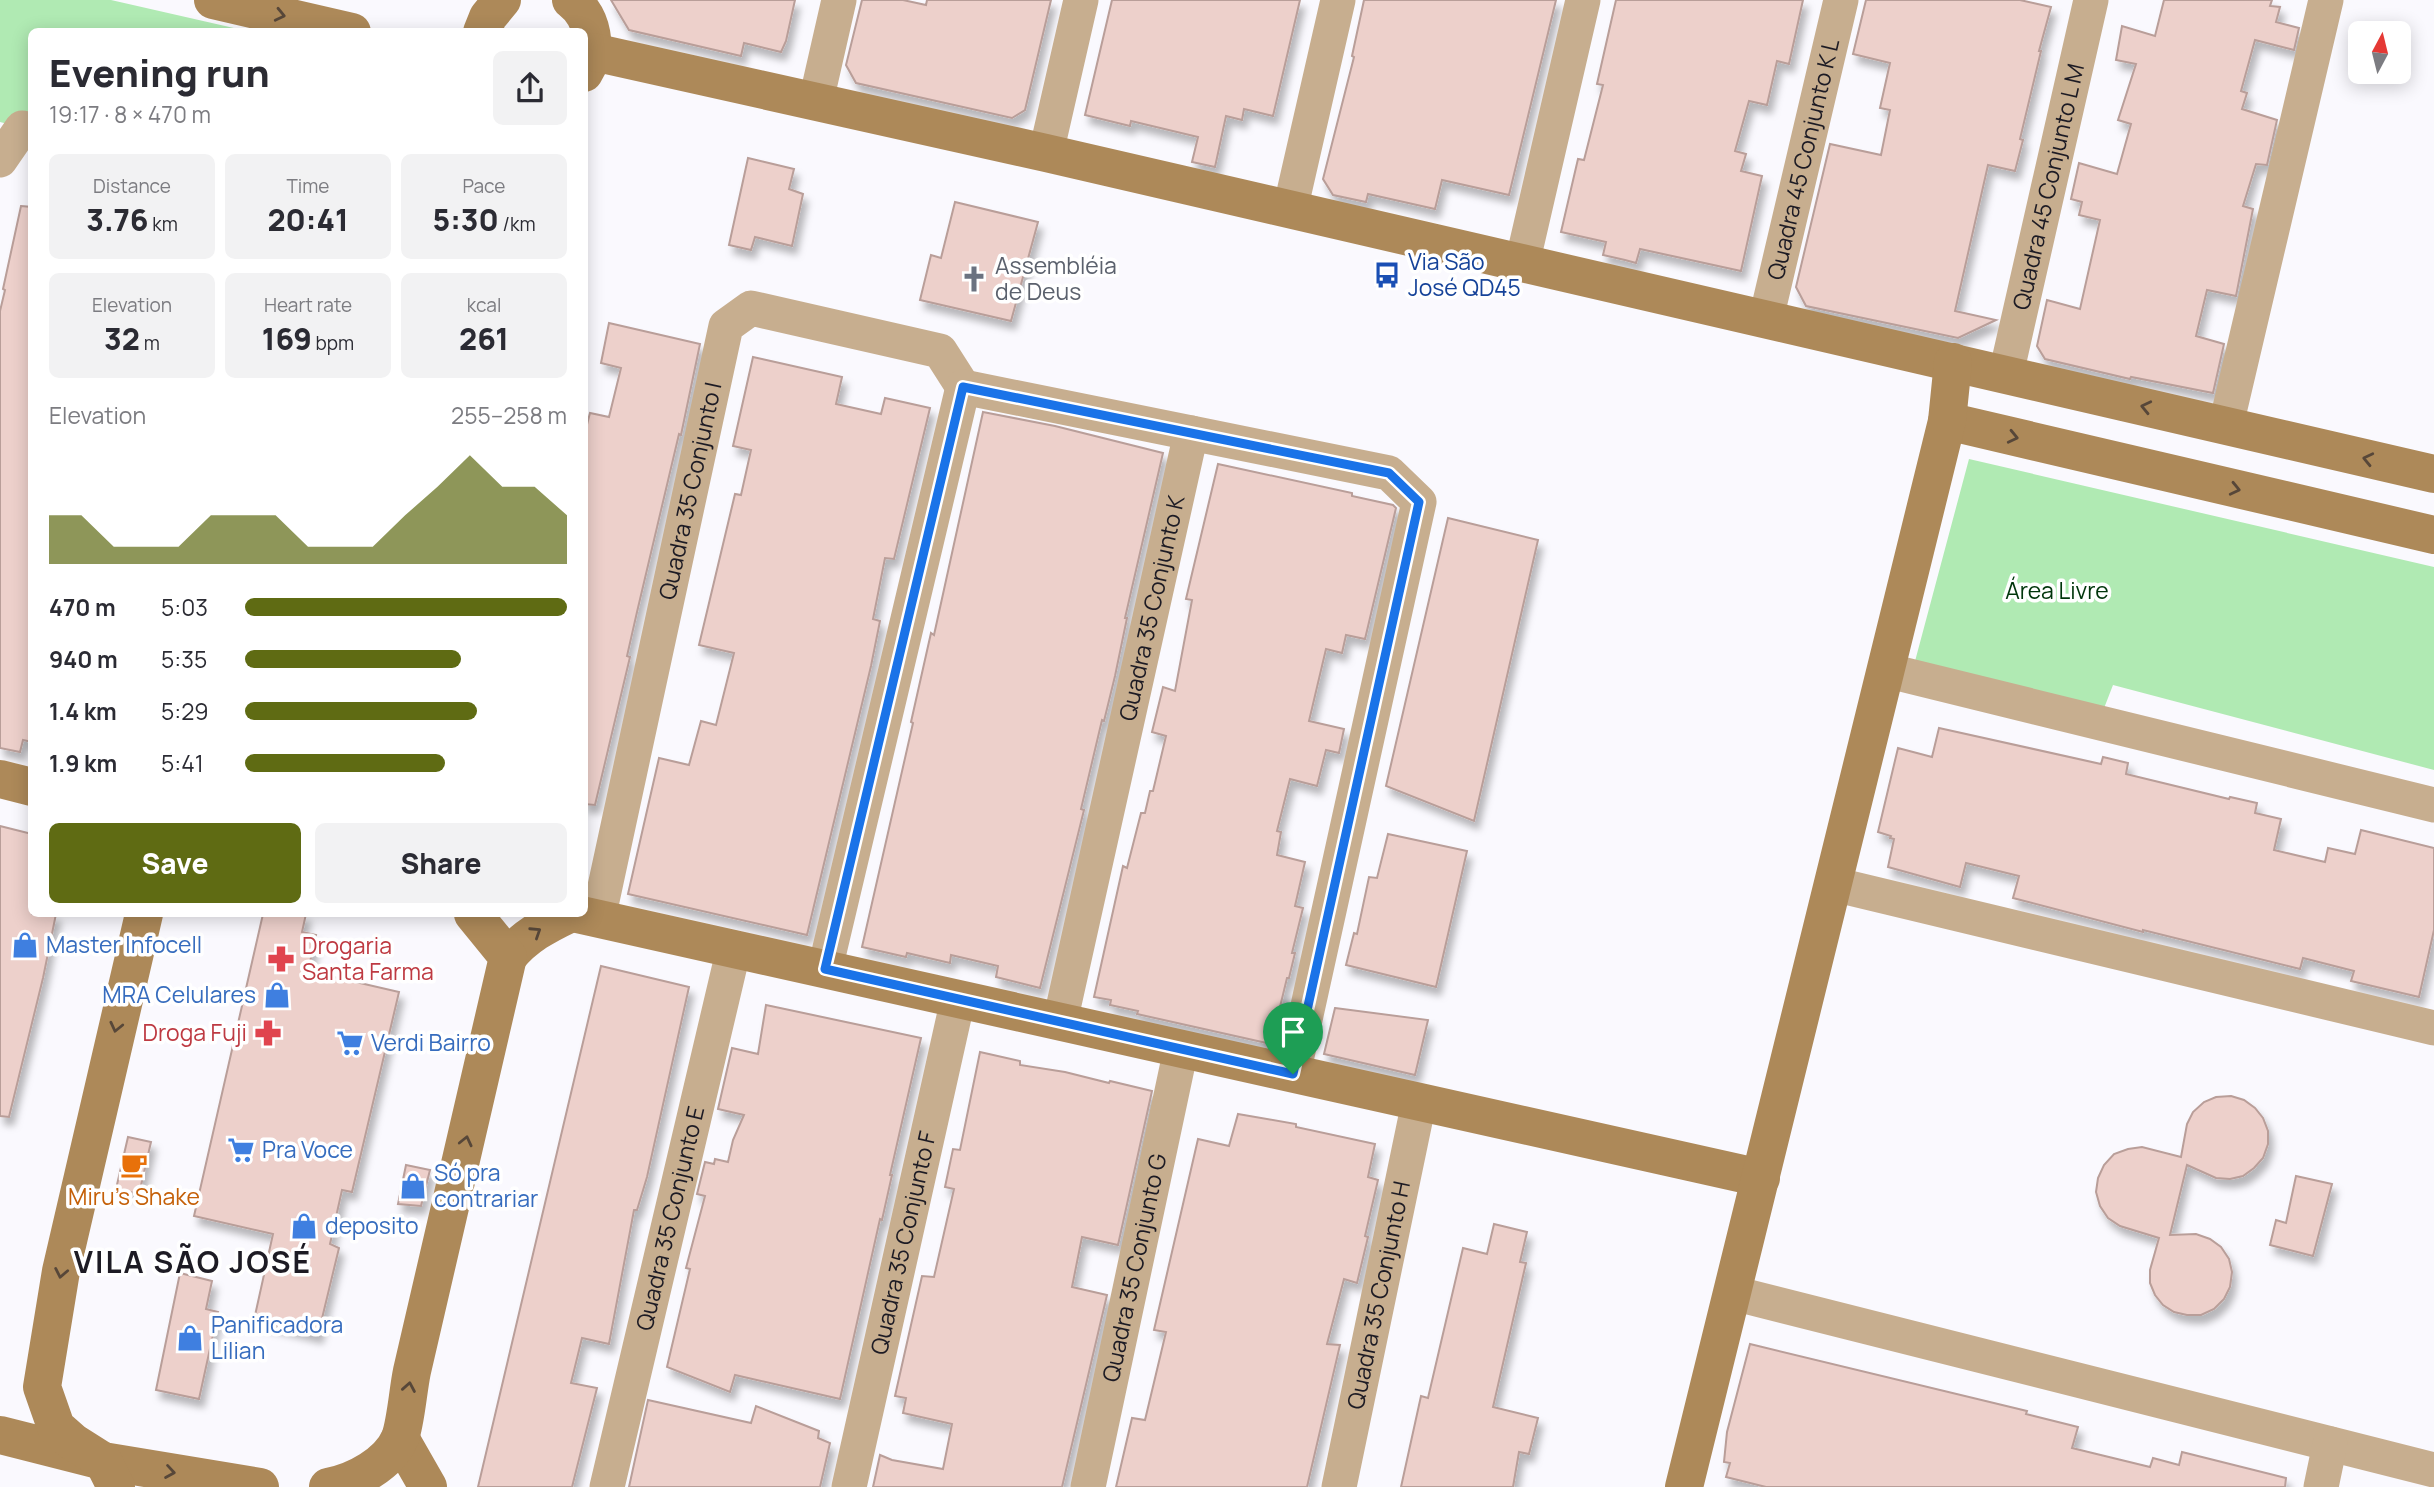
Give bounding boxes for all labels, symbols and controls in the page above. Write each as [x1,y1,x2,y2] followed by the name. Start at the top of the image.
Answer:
[274,7,286,21] one-way arrow
[2348,21,2412,84] north arrow
[2348,21,2411,84] map controls
[1759,35,1846,283] street label: Quadra 45 Conjunto K L
[49,46,270,98] text: Evening run
[493,51,567,125] button: share
[2004,60,2091,313] street label: Quadra 45 Conjunto L M
[49,98,211,130] text: 19:17 · 8 × 470 m
[93,173,171,199] text: Distance
[287,173,329,199] text: Time
[463,173,505,199] text: Pace
[86,199,148,240] text: 3.76
[267,199,349,240] text: 20:41
[432,199,499,240] text: 5:30
[148,211,178,237] text: km
[499,211,536,237] text: /km
[1408,245,1521,303] place label: Via São José QD45
[995,249,1117,307] place label: Assembléia de Deus
[1372,260,1402,290] bus stop icon: Via São José QD45
[959,264,989,294] church icon: Assembléia de Deus
[92,292,172,318] text: Elevation
[264,292,352,318] text: Heart rate
[467,292,501,318] text: kcal
[104,318,140,359] text: 32
[262,318,312,359] text: 169
[459,318,509,359] text: 261
[140,330,160,356] text: m
[312,330,354,356] text: bpm
[650,379,728,602] street label: Quadra 35 Conjunto I
[49,399,146,431] text: Elevation
[451,399,567,431] text: 255–258 m
[2140,400,2152,415] one-way arrow
[2007,429,2019,443] one-way arrow
[2362,452,2374,467] one-way arrow
[2229,480,2241,495] one-way arrow
[1110,492,1192,724] street label: Quadra 35 Conjunto K
[2005,574,2109,606] park label: Área Livre
[49,591,116,623] text: 470 m
[161,591,208,623] text: 5:03
[49,643,118,675] text: 940 m
[161,643,207,675] text: 5:35
[49,695,117,727] text: 1.4 km
[161,695,209,727] text: 5:29
[49,747,117,779] text: 1.9 km
[161,747,204,779] text: 5:41
[49,823,301,903] button: Save
[315,823,567,903] button: Share
[46,928,202,960] place label: Master Infocell
[528,928,541,940] one-way arrow
[302,929,434,987] place label: Drogaria Santa Farma
[10,930,40,960] shop icon: Master Infocell
[266,944,296,974] pharmacy icon: Drogaria Santa Farma
[102,978,256,1010] place label: MRA Celulares
[262,980,292,1010] shop icon: MRA Celulares
[1263,1002,1323,1074] pin
[1274,1013,1312,1051] icon: arrive
[143,1016,247,1048] place label: Droga Fuji
[253,1018,283,1048] pharmacy icon: Droga Fuji
[110,1021,124,1033] one-way arrow
[371,1026,491,1058] place label: Verdi Bairro
[335,1028,365,1058] supermarket icon: Verdi Bairro
[627,1103,711,1334] street label: Quadra 35 Conjunto E
[862,1128,943,1358] street label: Quadra 35 Conjunto F
[262,1133,353,1165] place label: Pra Voce
[226,1135,256,1165] supermarket icon: Pra Voce
[457,1135,472,1147] one-way arrow
[119,1150,149,1180] cafe icon: Miru's Shake
[1094,1151,1173,1385] street label: Quadra 35 Conjunto G
[434,1156,538,1214] place label: Só pra contrariar
[398,1171,428,1201] shop icon: Só pra contrariar
[1339,1178,1417,1412] street label: Quadra 35 Conjunto H
[68,1180,200,1212] place label: Miru's Shake
[325,1209,419,1241] place label: deposito
[289,1211,319,1241] shop icon: deposito
[74,1241,312,1282] district label: VILA SÃO JOSÉ
[55,1267,70,1279] one-way arrow
[211,1308,343,1366] place label: Panificadora Lilian
[175,1323,205,1353] shop icon: Panificadora Lilian
[401,1381,416,1393] one-way arrow
[164,1464,176,1479] one-way arrow

